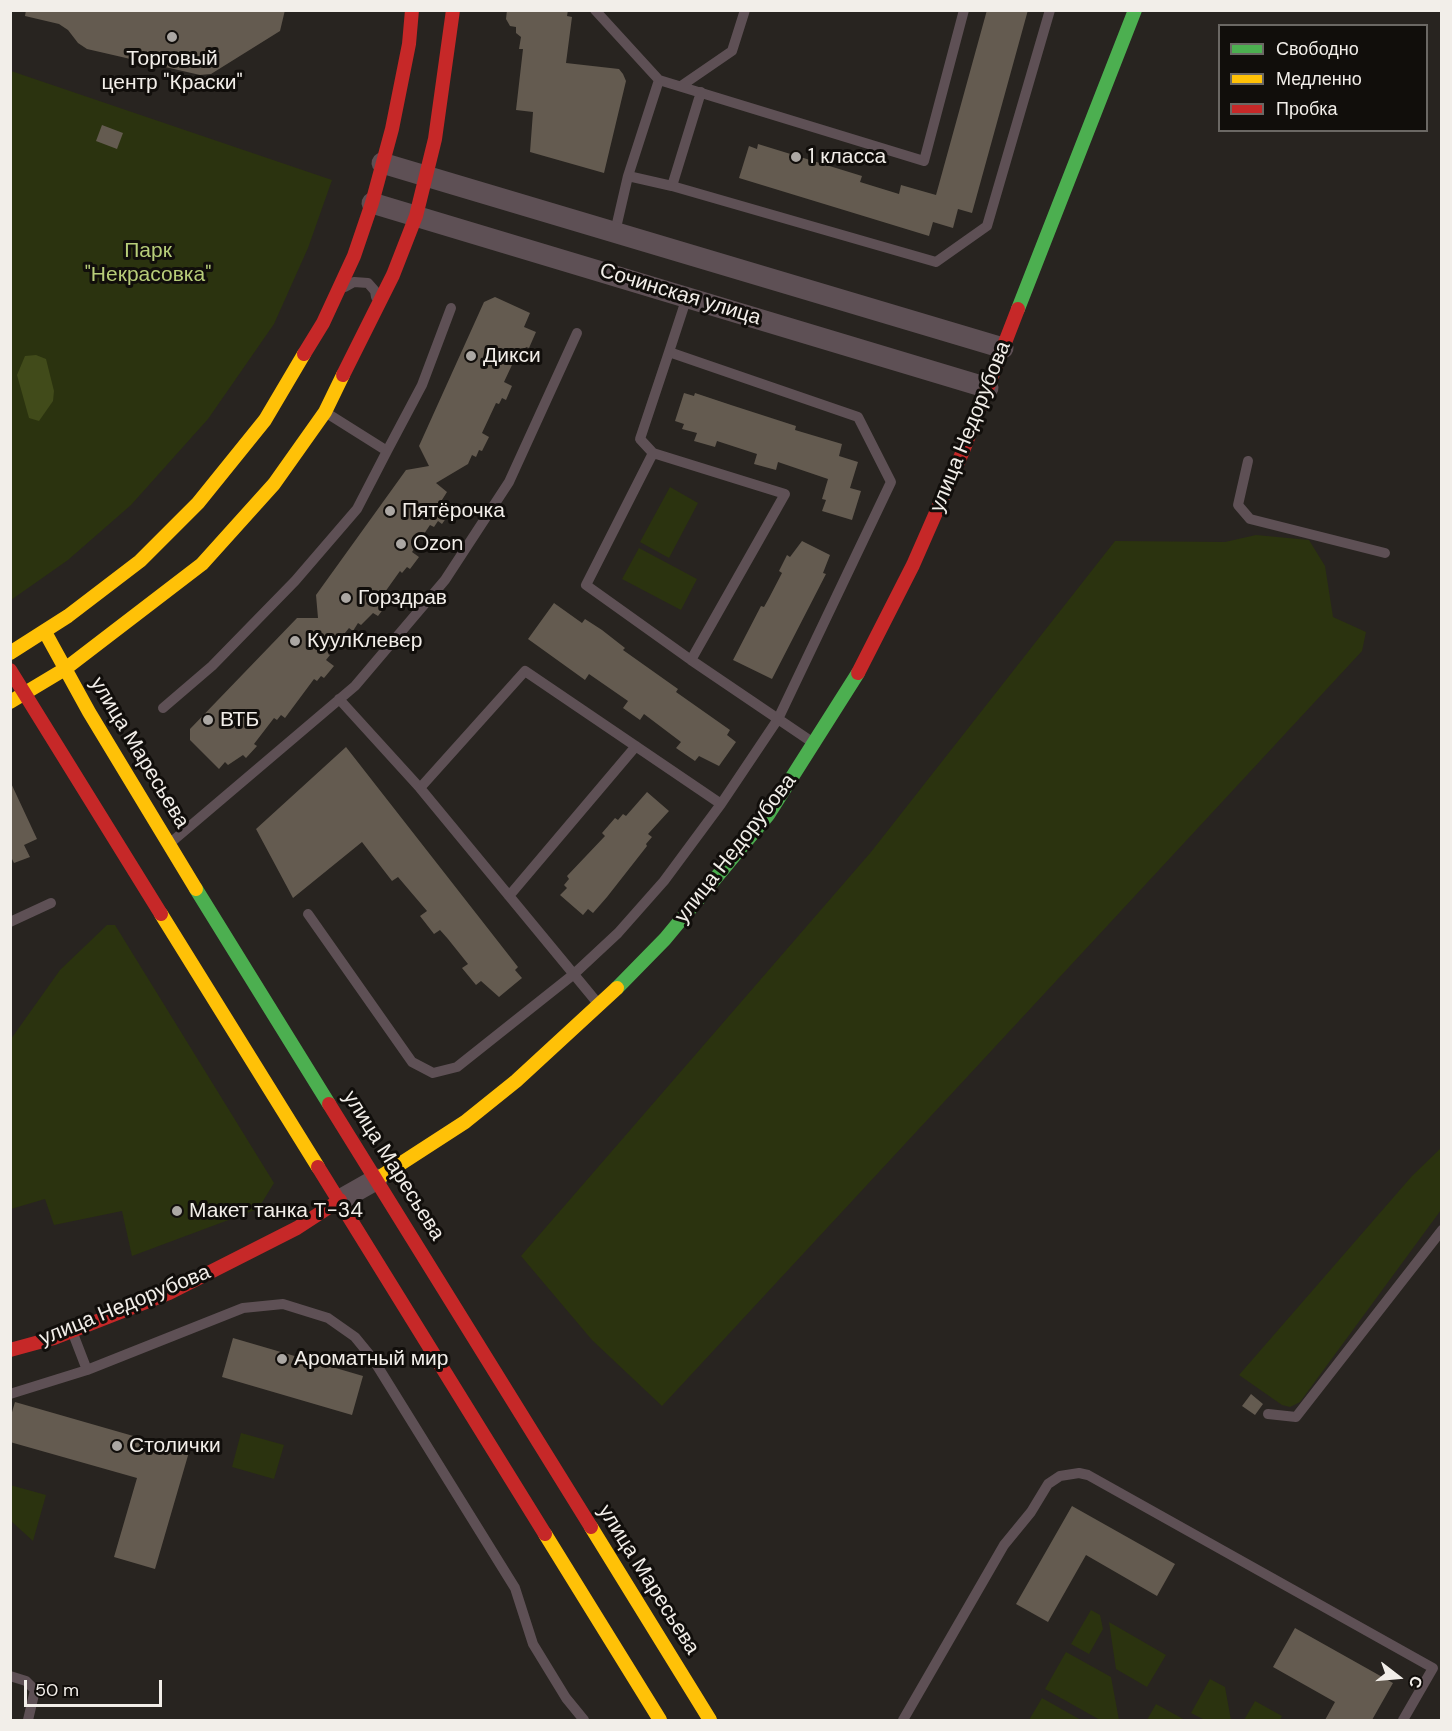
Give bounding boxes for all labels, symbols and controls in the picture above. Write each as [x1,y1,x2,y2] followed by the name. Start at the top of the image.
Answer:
[1218,24,1428,132] legend
[165,30,179,44] marker: Торговый центр "Краски"
[1276,37,1359,61] text: Свободно
[101,46,243,96] place label: Торговый центр "Краски"
[1276,67,1362,91] text: Медленно
[1276,97,1338,121] text: Пробка
[808,144,886,170] place label: 1 класса
[789,150,803,164] marker: 1 класса
[85,238,211,288] park label: Парк "Некрасовка"
[596,259,764,331] street label: Сочинская улица
[925,338,1017,516] street label: улица Недорубова
[483,343,541,369] place label: Дикси
[464,349,478,363] marker: Дикси
[402,498,505,524] place label: Пятёрочка
[383,504,397,518] marker: Пятёрочка
[413,531,463,557] place label: Ozon
[394,537,408,551] marker: Ozon
[358,585,447,611] place label: Горздрав
[339,591,353,605] marker: Горздрав
[307,628,422,654] place label: КуулКлевер
[288,634,302,648] marker: КуулКлевер
[84,673,194,833] street label: улица Маресьева
[220,707,259,733] place label: ВТБ
[201,713,215,727] marker: ВТБ
[670,769,802,929] street label: улица Недорубова
[337,1086,449,1246] street label: улица Маресьева
[189,1198,363,1224] place label: Макет танка Т-34
[170,1204,184,1218] marker: Макет танка Т-34
[36,1260,214,1352] street label: улица Недорубова
[294,1346,448,1372] place label: Ароматный мир
[275,1352,289,1366] marker: Ароматный мир
[129,1433,221,1459] place label: Столички
[110,1439,124,1453] marker: Столички
[592,1500,704,1660] street label: улица Маресьева
[1368,1647,1428,1707] north arrow
[27,1668,165,1706] scale bar
[1404,1674,1427,1691] text: С
[35,1678,79,1702] text: 50 m

